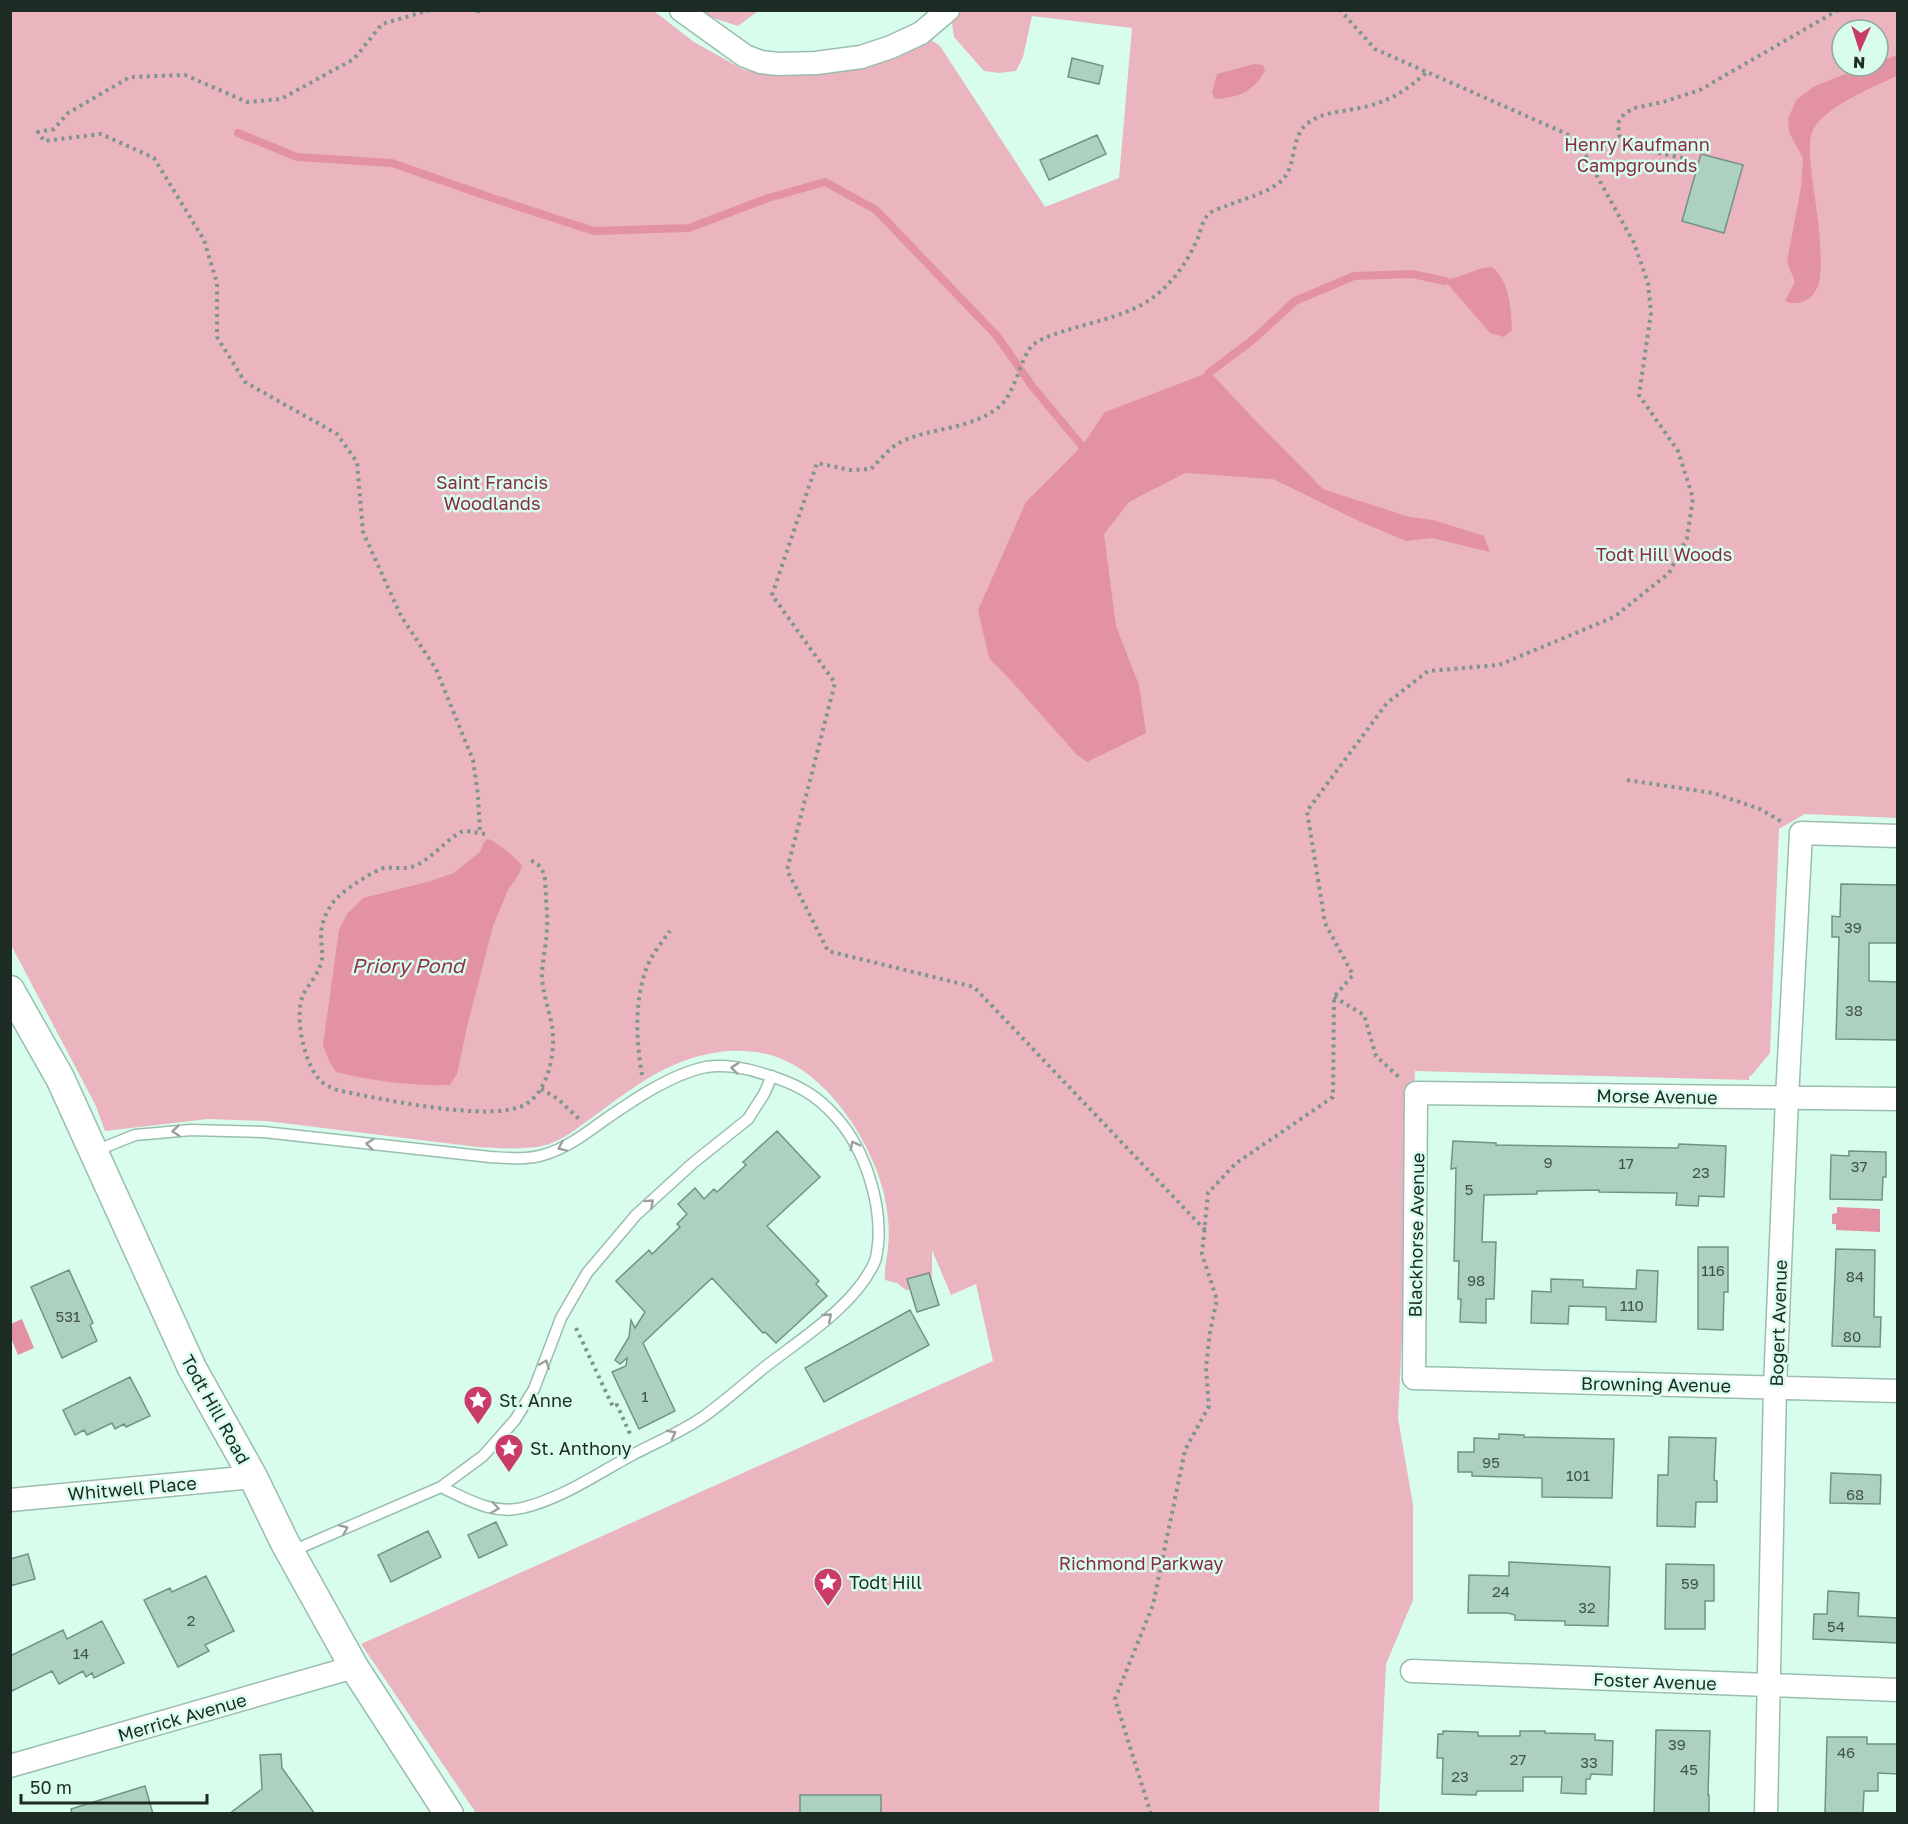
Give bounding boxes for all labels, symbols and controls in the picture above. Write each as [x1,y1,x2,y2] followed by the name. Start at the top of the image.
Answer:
[1830,18,1890,78] north arrow
[1853,53,1866,73] text: N
[1564,133,1710,176] park label: Henry Kaufmann Campgrounds
[436,471,548,514] park label: Saint Francis Woodlands
[1596,543,1732,565] park label: Todt Hill Woods
[1844,918,1862,936] house number: 39
[352,953,467,978] water label: Priory Pond
[1845,1001,1863,1019] house number: 38
[731,1062,740,1075] one-way arrow
[1596,1084,1718,1108] street label: Morse Avenue
[171,1124,180,1137] one-way arrow
[365,1138,374,1151] one-way arrow
[558,1140,569,1152] one-way arrow
[850,1140,862,1151] one-way arrow
[1404,1152,1428,1318] street label: Blackhorse Avenue
[1543,1153,1553,1171] house number: 9
[1618,1154,1634,1172] house number: 17
[1851,1157,1867,1175] house number: 37
[1692,1163,1710,1181] house number: 23
[1465,1180,1473,1198] house number: 5
[643,1199,653,1210] one-way arrow
[1765,1259,1791,1387] street label: Bogert Avenue
[1701,1261,1725,1279] house number: 116
[1846,1267,1864,1285] house number: 84
[1467,1271,1485,1289] house number: 98
[1620,1296,1644,1314] house number: 110
[56,1307,80,1325] house number: 531
[821,1313,832,1324] one-way arrow
[1843,1327,1861,1345] house number: 80
[177,1350,255,1468] street label: Todt Hill Road
[538,1359,550,1370] one-way arrow
[1581,1372,1731,1396] street label: Browning Avenue
[462,1384,494,1426] place icon: St. Anne
[641,1387,649,1405] house number: 1
[499,1389,572,1411] place label: St. Anne
[666,1429,677,1441] one-way arrow
[493,1432,525,1474] place icon: St. Anthony
[530,1437,632,1459] place label: St. Anthony
[1482,1453,1500,1471] house number: 95
[1566,1466,1590,1484] house number: 101
[67,1471,197,1505] street label: Whitwell Place
[1846,1485,1864,1503] house number: 68
[491,1501,500,1514] one-way arrow
[337,1524,348,1536] one-way arrow
[1059,1552,1223,1574] park label: Richmond Parkway
[812,1566,844,1608] place icon: Todt Hill
[849,1571,922,1593] place label: Todt Hill
[1681,1574,1699,1592] house number: 59
[1492,1582,1510,1600] house number: 24
[1578,1598,1596,1616] house number: 32
[187,1611,195,1629] house number: 2
[1827,1617,1845,1635] house number: 54
[73,1644,89,1662] house number: 14
[1593,1668,1717,1694] street label: Foster Avenue
[115,1688,249,1746] street label: Merrick Avenue
[1668,1735,1686,1753] house number: 39
[1837,1743,1855,1761] house number: 46
[1510,1750,1526,1768] house number: 27
[1580,1753,1598,1771] house number: 33
[1680,1760,1698,1778] house number: 45
[21,1767,207,1805] scale bar
[1451,1767,1469,1785] house number: 23
[30,1776,72,1798] text: 50 m

